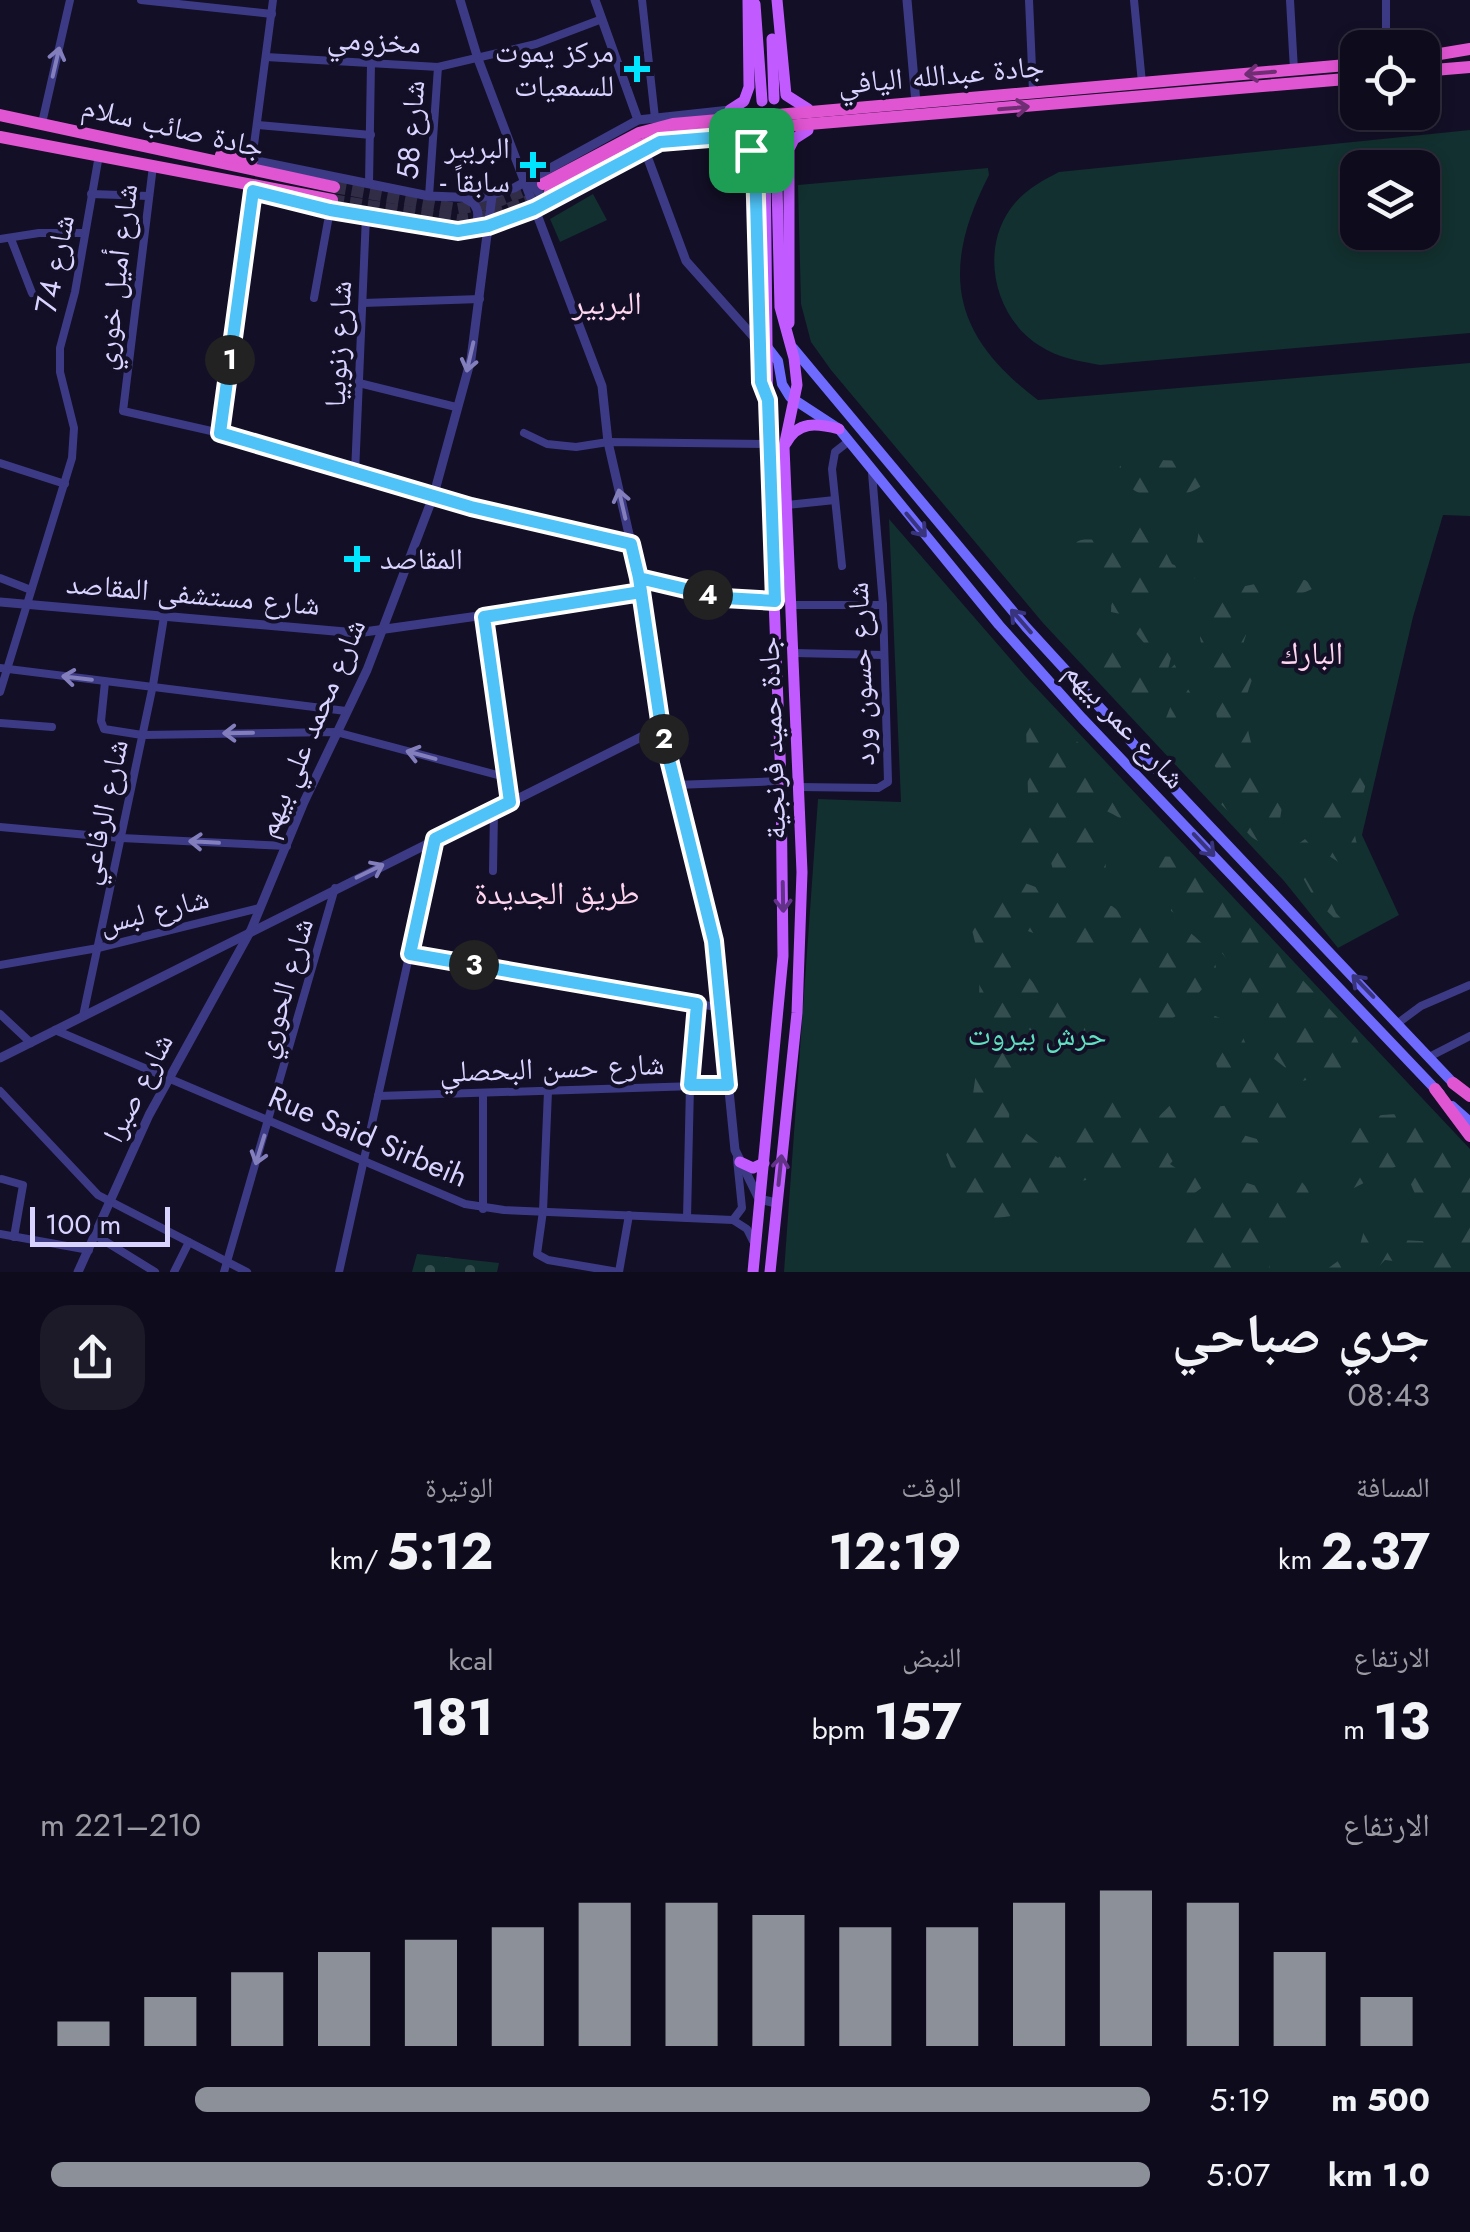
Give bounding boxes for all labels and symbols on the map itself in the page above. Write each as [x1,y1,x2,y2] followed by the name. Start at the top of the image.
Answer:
[326,17,422,67] street label: مخزومي
[495,30,614,107] place label: مركز يموت للسمعيات
[836,44,1046,108] street label: جادة عبدالله اليافي
[48,47,66,79] one-way arrow
[624,56,650,82] marker: مركز يموت للسمعيات
[1245,63,1277,82] one-way arrow
[386,79,435,181] street label: شارع 58
[78,85,269,168] street label: جادة صائب سلام
[997,99,1030,118] one-way arrow
[709,108,794,193] pin
[440,126,510,203] place label: البربير - سابقاً
[520,152,546,178] marker: البربير - سابقاً
[83,181,151,373] street label: شارع أميل خوري
[24,211,85,317] street label: شارع 74
[313,280,362,408] street label: شارع زنوبيا
[571,280,642,326] district label: البربير
[205,335,255,385] pin: 1
[460,340,479,372] one-way arrow
[612,489,630,521] one-way arrow
[905,512,927,538] one-way arrow
[380,537,463,580] place label: المقاصد
[344,546,370,572] marker: المقاصد
[64,561,322,626] street label: شارع مستشفى المقاصد
[683,570,733,620] pin: 4
[836,581,885,767] street label: شارع حسون ورد
[1010,609,1033,634] one-way arrow
[245,612,378,845] street label: شارع محمد علي بيهم
[1281,630,1343,676] district label: البارك
[746,636,797,840] street label: جادة حميد فرنجية
[1055,651,1196,798] street label: شارع عمر بيهم
[61,669,93,687] one-way arrow
[639,714,689,764] pin: 2
[223,724,255,743] one-way arrow
[66,735,141,889] street label: شارع الرفاعي
[405,744,437,763] one-way arrow
[188,832,220,851] one-way arrow
[1192,832,1215,857] one-way arrow
[354,861,384,880] one-way arrow
[474,870,640,916] district label: طريق الجديدة
[95,876,213,945] street label: شارع لبس
[773,881,792,913] one-way arrow
[243,913,327,1064] street label: شارع الحوري
[449,940,499,990] pin: 3
[1351,975,1375,999] one-way arrow
[968,1013,1106,1056] park label: حرش بيروت
[92,1026,183,1150] street label: شارع صبرا
[439,1042,665,1096] street label: شارع حسن البحصلي
[262,1075,474,1198] street label: Rue Said Sirbeih
[250,1134,268,1166] one-way arrow
[771,1154,790,1186] one-way arrow
[30,1202,170,1246] scale bar

